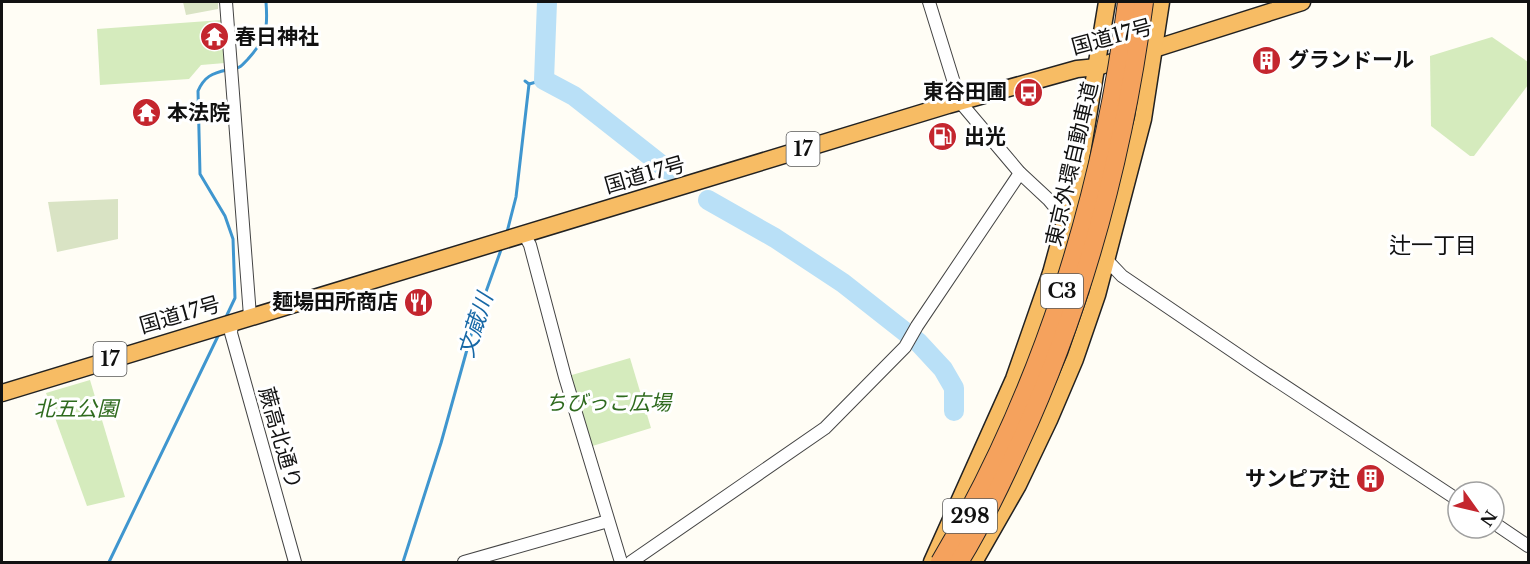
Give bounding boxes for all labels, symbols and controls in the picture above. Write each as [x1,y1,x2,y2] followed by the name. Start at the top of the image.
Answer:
[1069,14,1155,60] street label: 国道17号
[198,21,230,53] temple icon: 春日神社
[235,24,319,50] place label: 春日神社
[1251,44,1283,76] building icon: グランドール
[1288,47,1414,73] place label: グランドール
[1012,76,1044,108] bus stop icon: 東谷田圃
[923,79,1007,105] place label: 東谷田圃
[1040,79,1104,249] street label: 東京外環自動車道
[130,97,162,129] temple icon: 本法院
[167,100,230,126] place label: 本法院
[927,121,959,153] fuel station icon: 出光
[964,124,1006,150] place label: 出光
[786,132,820,166] road number: 17
[602,151,688,199] street label: 国道17号
[1389,232,1477,259] district label: 辻一丁目
[1041,274,1083,308] road number: C3
[403,286,435,318] restaurant icon: 麺場田所商店
[452,288,499,361] water label: 文蔵川
[272,289,398,315] place label: 麺場田所商店
[137,291,223,339] street label: 国道17号
[94,342,126,376] road number: 17
[253,384,307,492] street label: 蕨高北通り
[545,390,673,416] park label: ちびっこ広場
[34,396,121,422] park label: 北五公園
[1355,463,1387,495] building icon: サンピア辻
[1245,466,1350,492] place label: サンピア辻
[1446,480,1506,540] north arrow
[943,499,997,533] road number: 298
[1476,507,1501,530] text: N

